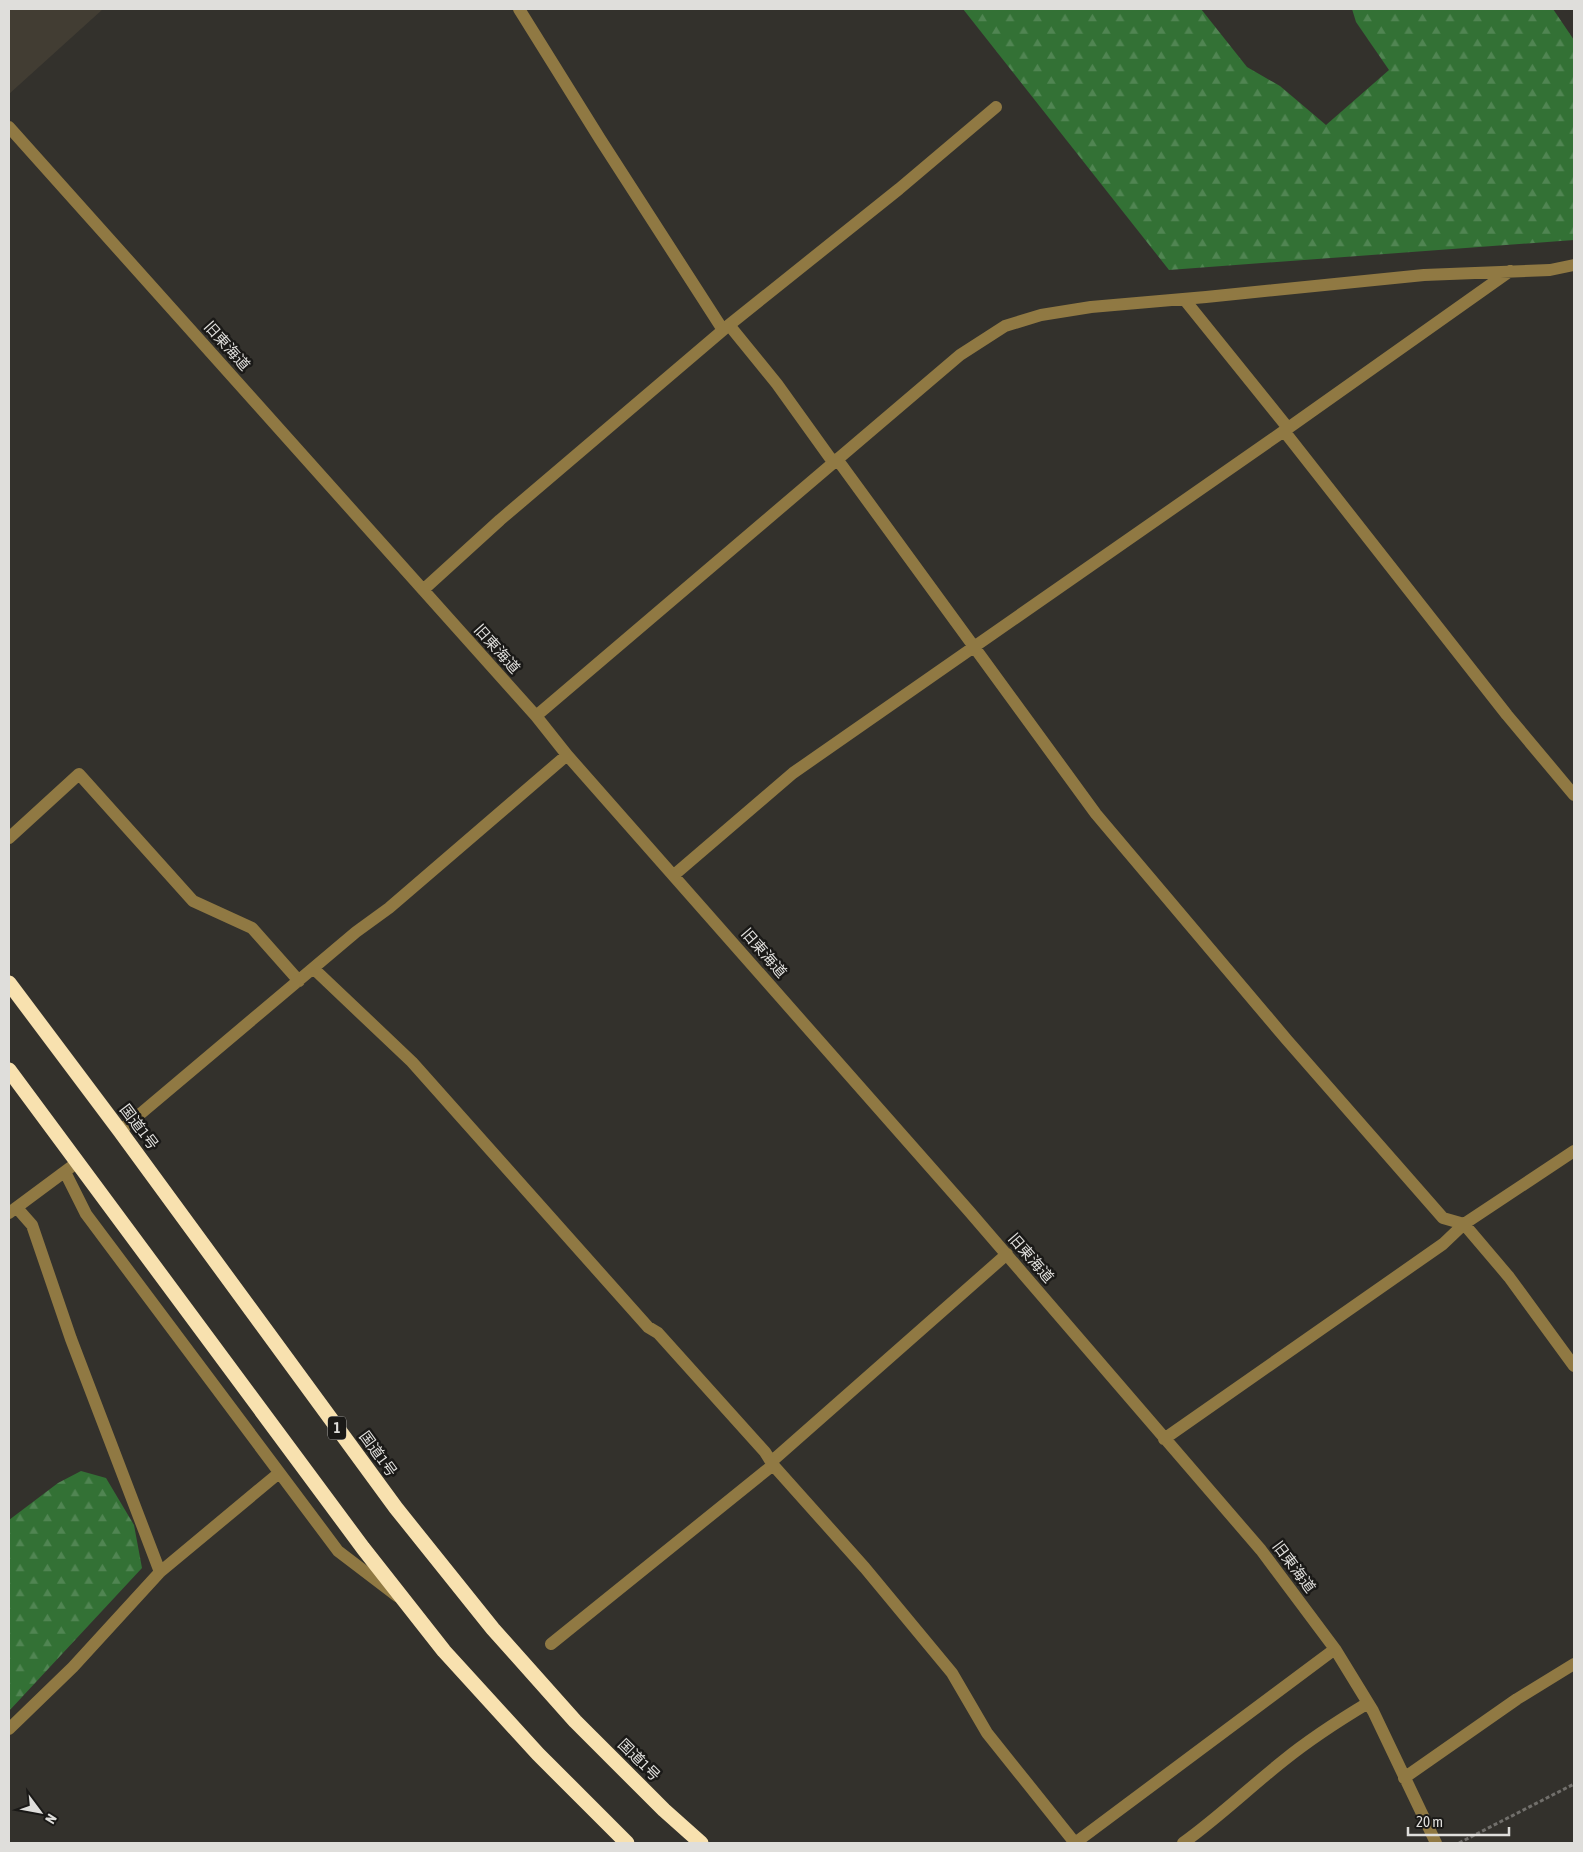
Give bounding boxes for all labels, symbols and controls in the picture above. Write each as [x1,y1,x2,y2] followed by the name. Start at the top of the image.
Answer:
[201,318,254,374] street label: 旧東海道
[471,621,524,677] street label: 旧東海道
[738,924,790,981] street label: 旧東海道
[117,1101,162,1153] street label: 国道1号
[1005,1229,1057,1286] street label: 旧東海道
[328,1416,346,1440] road number: 1
[356,1428,401,1480] street label: 国道1号
[1270,1538,1319,1596] street label: 旧東海道
[615,1735,664,1784] street label: 国道1号
[15,1787,65,1837] north arrow
[1408,1804,1509,1836] scale bar
[42,1811,60,1827] text: N
[1416,1813,1443,1830] text: 20 m

